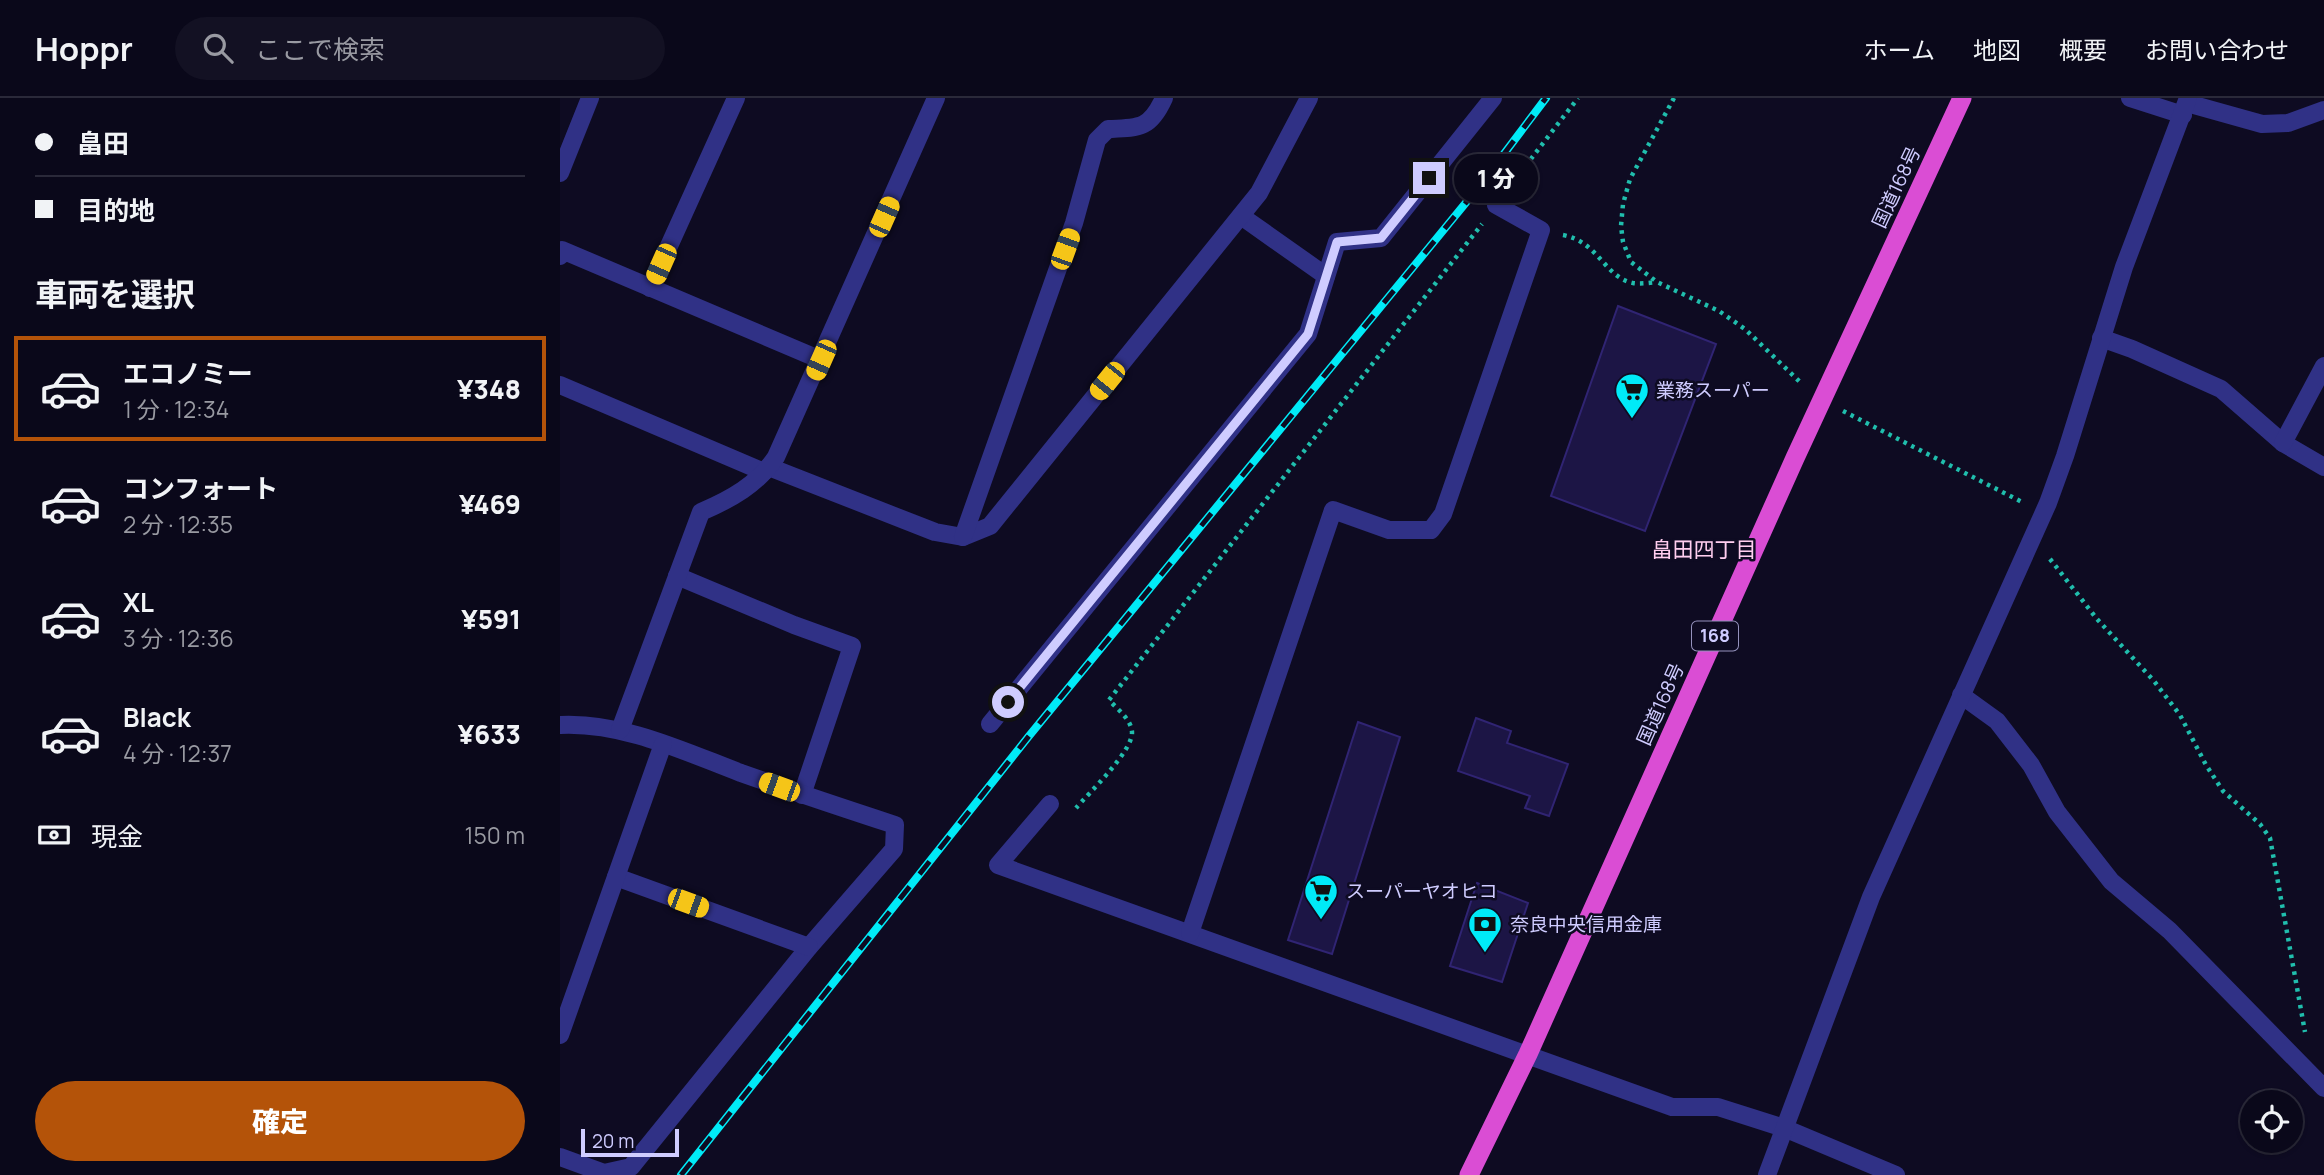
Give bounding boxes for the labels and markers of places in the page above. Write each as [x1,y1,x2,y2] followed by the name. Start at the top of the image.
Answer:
[1613,371,1651,420] supermarket icon: 業務スーパー
[1656,377,1770,403] place label: 業務スーパー
[1302,872,1340,921] supermarket icon: スーパーヤオヒコ
[1346,878,1498,904] place label: スーパーヤオヒコ
[1466,905,1504,954] bank icon: 奈良中央信用金庫
[1510,911,1662,937] place label: 奈良中央信用金庫

